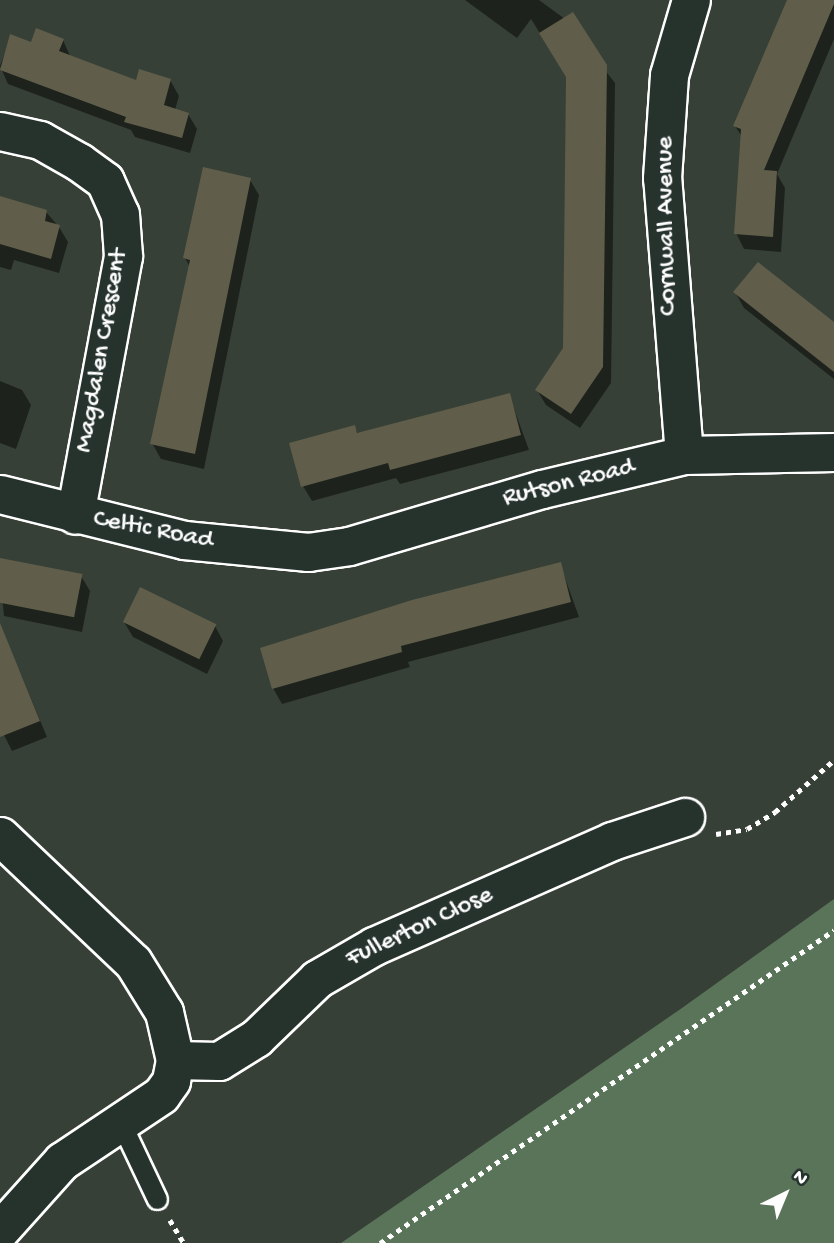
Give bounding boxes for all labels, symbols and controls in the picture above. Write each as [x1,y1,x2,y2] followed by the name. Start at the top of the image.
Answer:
[651,136,685,316] street label: Cornwall Avenue
[70,247,136,455] street label: Magdalen Crescent
[500,453,638,515] street label: Rutson Road
[91,504,215,558] street label: Celtic Road
[342,880,498,976] street label: Fullerton Close
[750,1159,820,1229] north arrow
[787,1166,812,1191] text: N

